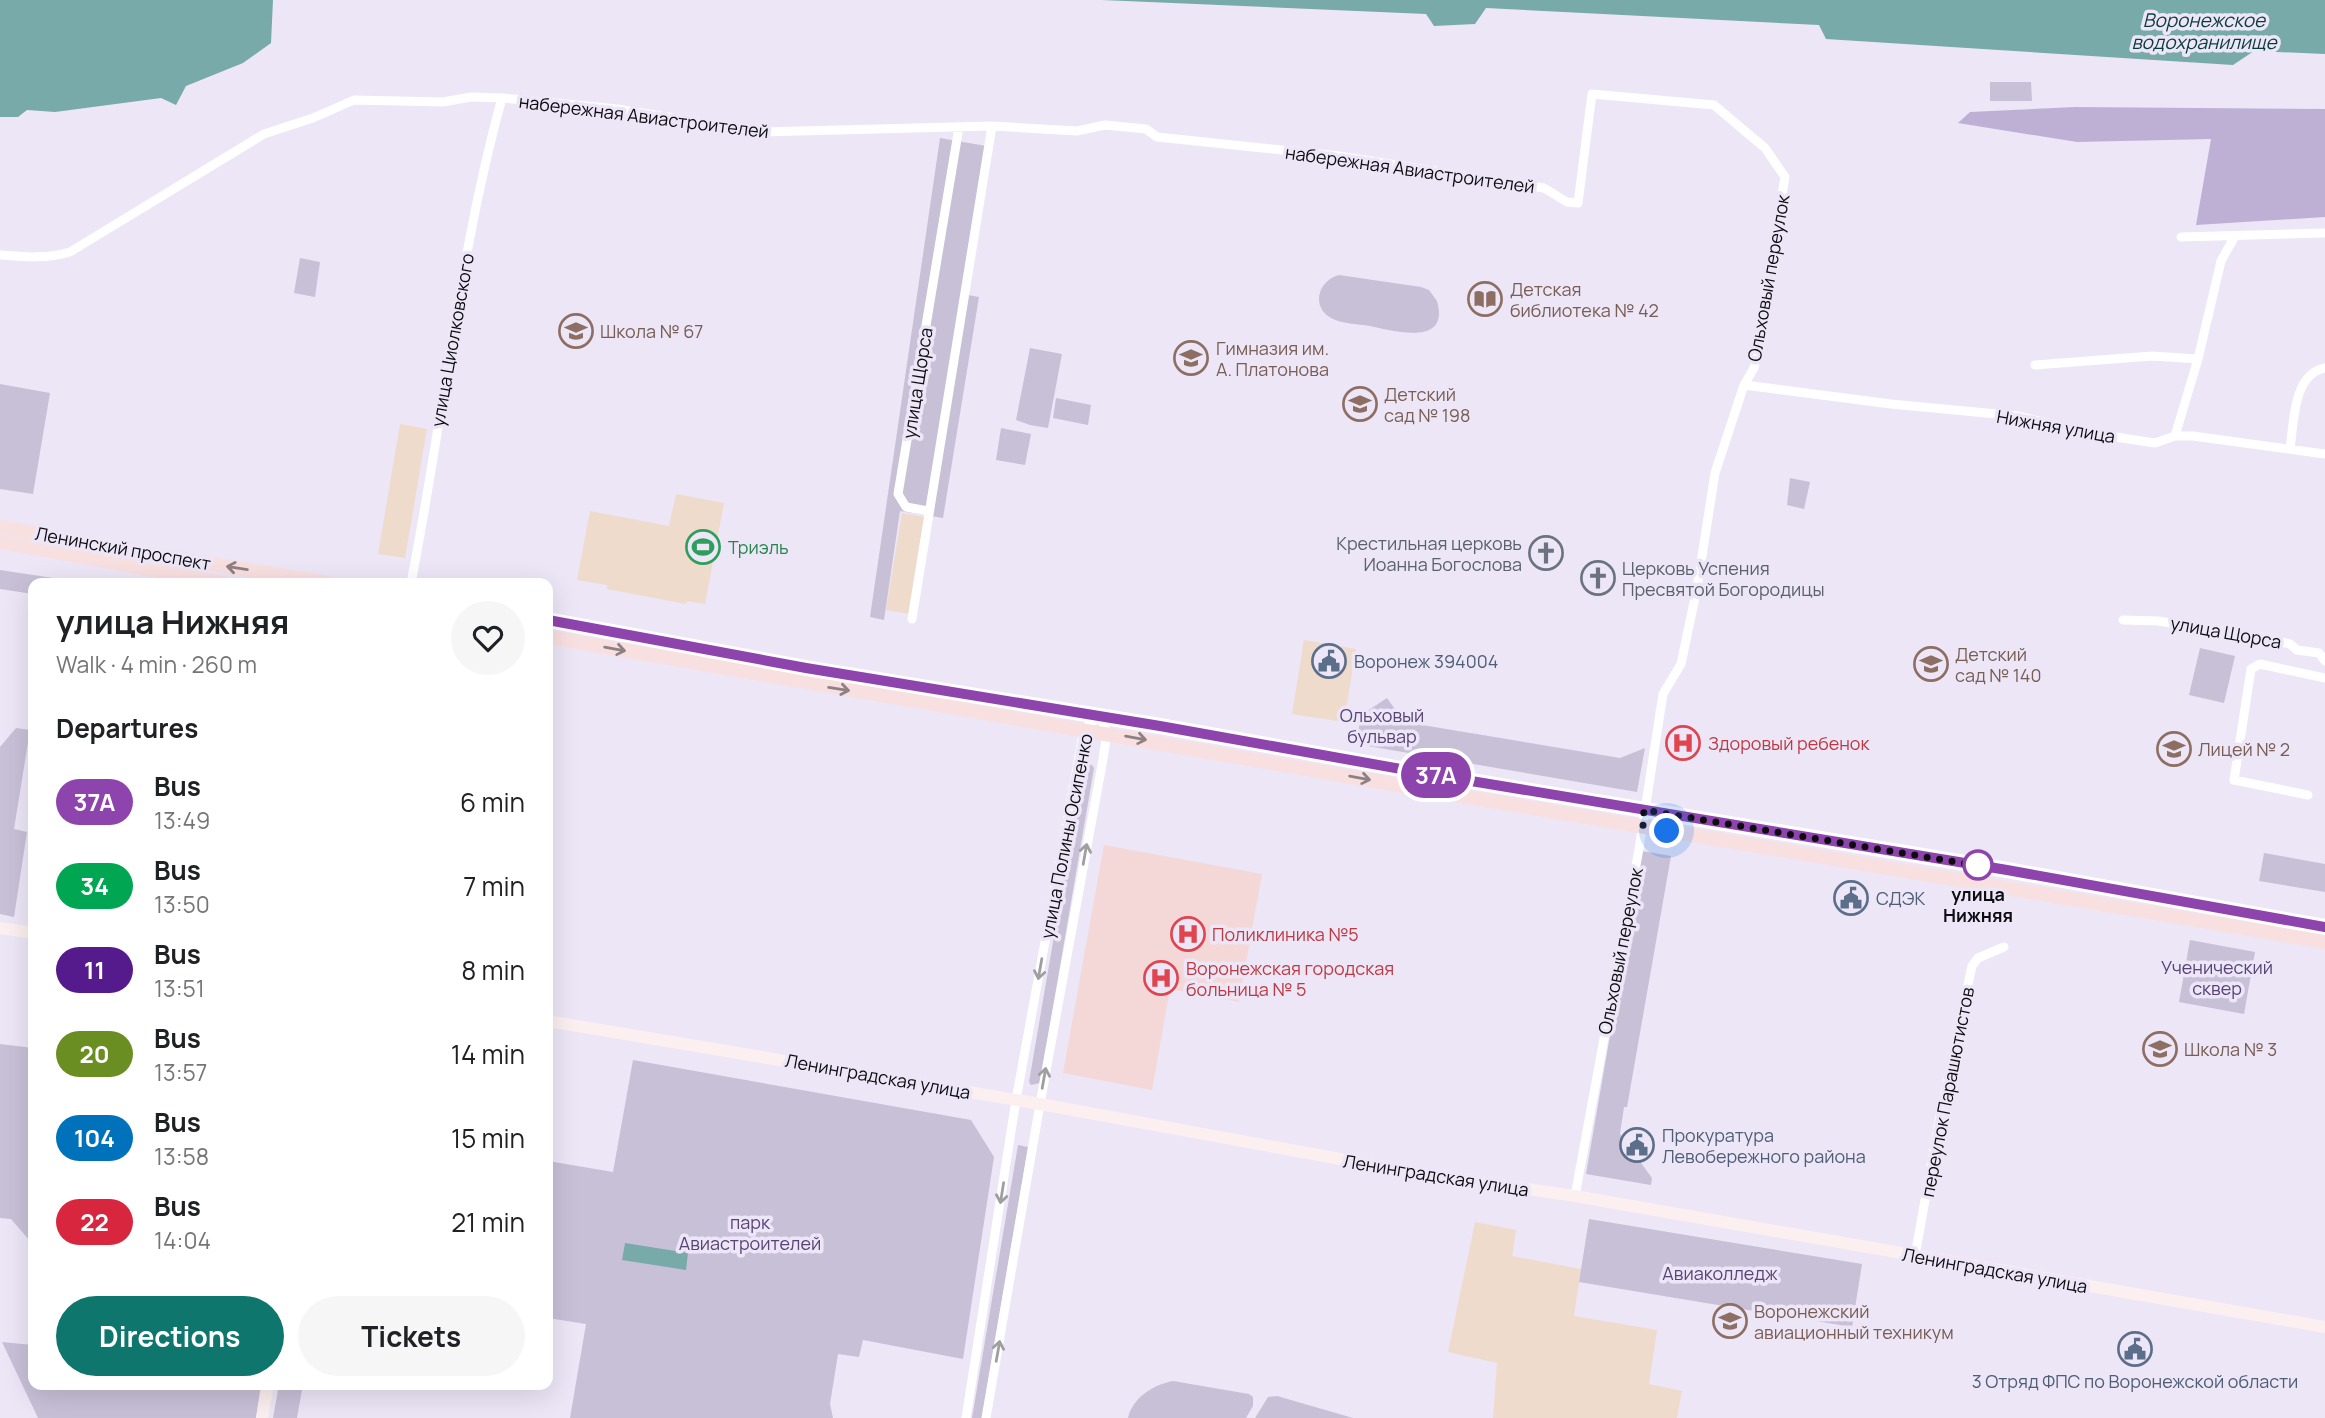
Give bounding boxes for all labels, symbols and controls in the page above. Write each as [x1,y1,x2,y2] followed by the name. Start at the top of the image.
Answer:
[2131,7,2278,55] water label: Воронежское водохранилище
[518,89,770,143] street label: набережная Авиастроителей
[1284,140,1536,198] street label: набережная Авиастроителей
[1741,192,1795,363] street label: Ольховый переулок
[425,251,479,429] street label: улица Циолковского
[1510,277,1659,322] place label: Детская библиотека № 42
[1466,280,1504,318] library icon: Детская библиотека № 42
[557,312,595,350] school or university icon: Школа № 67
[600,319,703,343] place label: Школа № 67
[896,326,938,440] street label: улица Щорса
[1216,336,1329,381] place label: Гимназия им. А. Платонова
[1172,339,1210,377] school or university icon: Гимназия им. А. Платонова
[1384,382,1470,427] place label: Детский сад № 198
[1341,385,1379,423] school or university icon: Детский сад № 198
[1995,404,2117,448] street label: Нижняя улица
[33,521,213,575] street label: Ленинский проспект
[684,528,722,566] sports icon: Триэль
[1336,531,1522,576] place label: Крестильная церковь Иоанна Богослова
[1527,534,1565,572] church icon: Крестильная церковь Иоанна Богослова
[728,535,789,559] place label: Триэль
[1622,556,1824,601] place label: Церковь Успения Пресвятой Богородицы
[1579,559,1617,597] church icon: Церковь Успения Пресвятой Богородицы
[226,561,249,574] one-way arrow
[56,599,289,644] text: улица Нижняя
[451,601,525,675] button: heart
[2169,610,2283,654] street label: улица Щорса
[1310,642,1348,680] public building icon: Воронеж 394004
[1955,642,2041,687] place label: Детский сад № 140
[603,643,626,656] one-way arrow
[1912,645,1950,683] school or university icon: Детский сад № 140
[56,648,257,680] text: Walk · 4 min · 260 m
[1354,649,1498,673] place label: Воронеж 394004
[827,683,850,696] one-way arrow
[1340,703,1424,748] park label: Ольховый бульвар
[56,710,198,746] text: Departures
[1664,724,1702,762] hospital icon: Здоровый ребенок
[2155,730,2193,768] school or university icon: Лицей № 2
[1034,731,1098,941] street label: улица Полины Осипенко
[1708,731,1870,755] place label: Здоровый ребенок
[1124,732,1147,745] one-way arrow
[2198,737,2290,761] place label: Лицей № 2
[1396,752,1476,798] line badge: 37А
[1415,758,1457,791] text: 37А
[154,768,201,804] text: Bus
[1348,772,1371,785] one-way arrow
[460,784,525,820] text: 6 min
[74,785,115,818] text: 37А
[154,804,210,836] text: 13:49
[1649,813,1684,848] your location
[1079,843,1092,866] one-way arrow
[1963,850,1993,880] marker: улица Нижняя
[154,852,201,888] text: Bus
[1592,865,1648,1036] street label: Ольховый переулок
[463,868,525,904] text: 7 min
[80,869,109,902] text: 34
[1832,879,1870,917] public building icon: СДЭК
[1943,882,2013,927] place label: улица Нижняя
[1876,886,1925,910] place label: СДЭК
[154,888,210,920] text: 13:50
[1169,915,1207,953] hospital icon: Поликлиника №5
[1212,922,1359,946] place label: Поликлиника №5
[154,936,201,972] text: Bus
[461,952,525,988] text: 8 min
[84,953,105,986] text: 11
[2161,955,2273,1000] park label: Ученический сквер
[1186,956,1394,1001] place label: Воронежская городская больница № 5
[1033,957,1046,980] one-way arrow
[1142,959,1180,997] hospital icon: Воронежская городская больница № 5
[154,972,205,1004] text: 13:51
[1915,985,1979,1199] street label: переулок Парашютистов
[154,1020,201,1056] text: Bus
[2141,1030,2179,1068] school or university icon: Школа № 3
[451,1036,525,1072] text: 14 min
[79,1037,110,1070] text: 20
[2184,1037,2277,1061] place label: Школа № 3
[783,1048,973,1104] street label: Ленинградская улица
[154,1056,207,1088] text: 13:57
[1038,1067,1051,1090] one-way arrow
[154,1104,201,1140] text: Bus
[451,1120,525,1156] text: 15 min
[74,1121,115,1154] text: 104
[1662,1123,1866,1168] place label: Прокуратура Левобережного района
[1618,1126,1656,1164] public building icon: Прокуратура Левобережного района
[154,1140,209,1172] text: 13:58
[1341,1148,1531,1202] street label: Ленинградская улица
[995,1181,1008,1204] one-way arrow
[154,1188,201,1224] text: Bus
[451,1204,525,1240] text: 21 min
[80,1205,109,1238] text: 22
[679,1210,821,1255] park label: парк Авиастроителей
[154,1224,211,1256] text: 14:04
[1900,1242,2090,1298] street label: Ленинградская улица
[1662,1261,1778,1285] park label: Авиаколледж
[56,1296,284,1376] button: Directions
[298,1296,525,1376] button: Tickets
[1754,1299,1954,1344] place label: Воронежский авиационный техникум
[1711,1302,1749,1340] school or university icon: Воронежский авиационный техникум
[2116,1330,2154,1368] public building icon: 3 Отряд ФПС по Воронежской области
[992,1340,1005,1363] one-way arrow
[1972,1369,2298,1393] place label: 3 Отряд ФПС по Воронежской области

